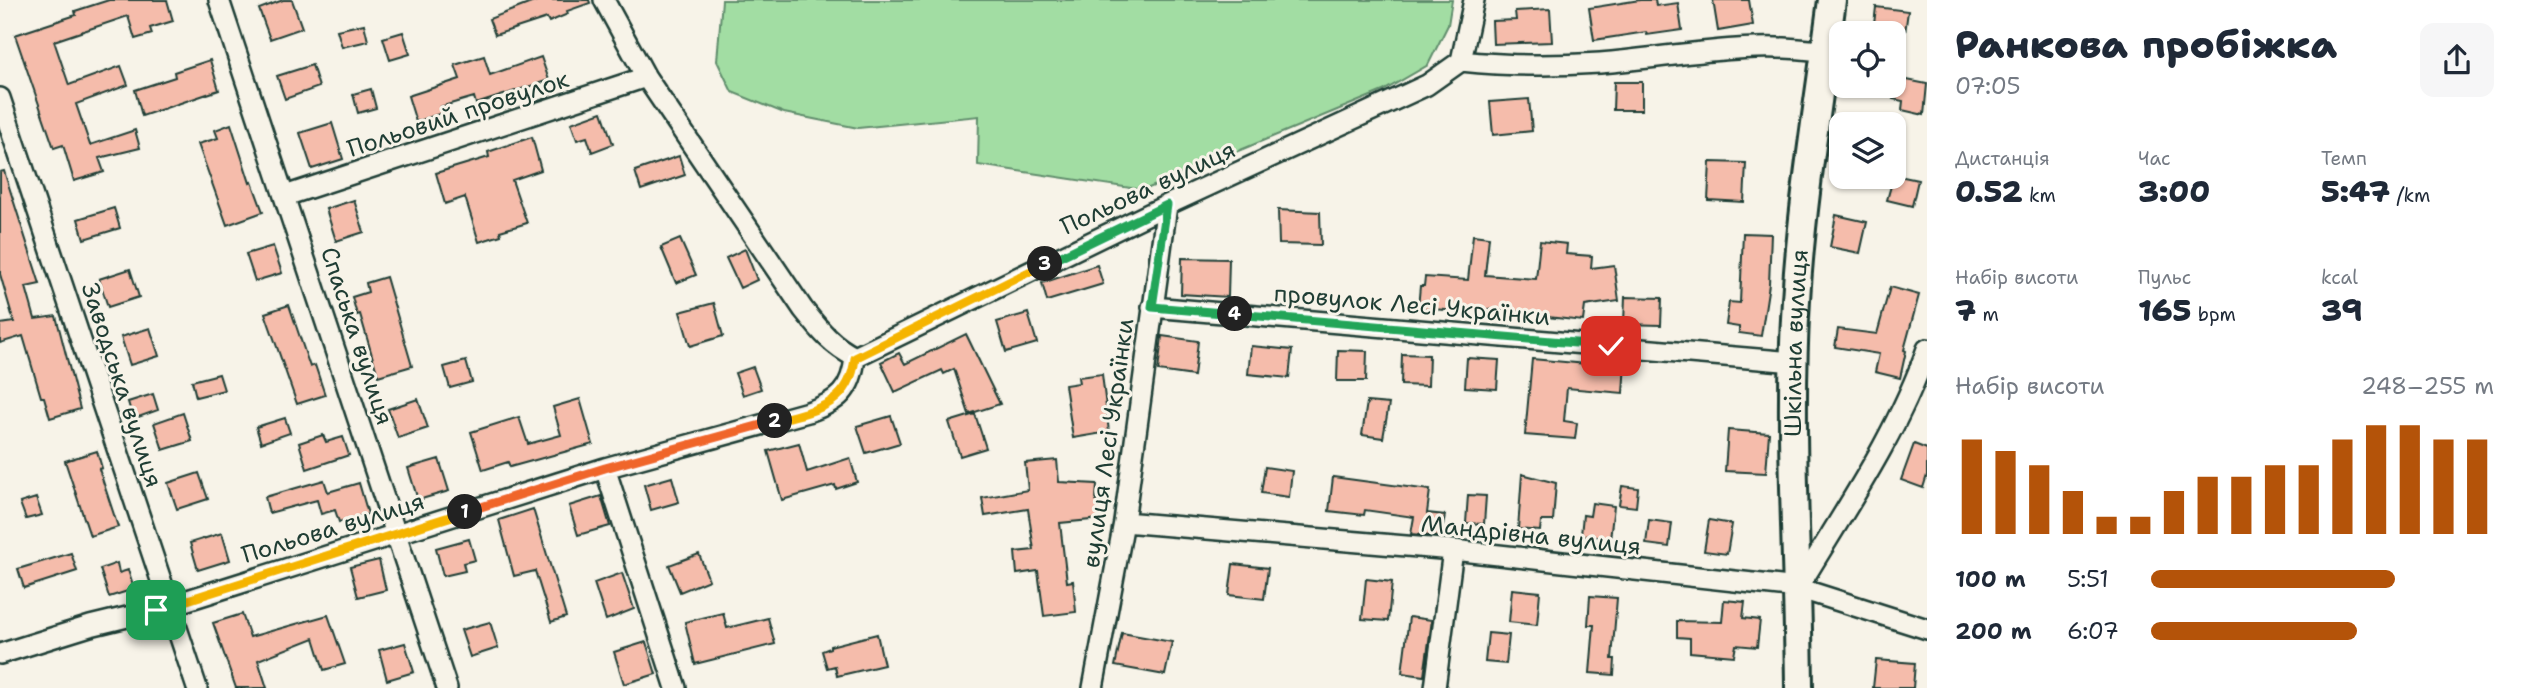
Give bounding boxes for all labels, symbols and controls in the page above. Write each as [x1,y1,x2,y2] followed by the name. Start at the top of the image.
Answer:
[1955,19,2337,70] text: Ранкова пробіжка
[1829,21,1906,189] map controls
[1829,21,1906,98] button: locate
[2420,23,2494,97] button: share
[343,63,573,165] street label: Польовий провулок
[1955,71,2021,101] text: 07:05
[1829,112,1906,189] button: layers
[1055,133,1241,243] street label: Польова вулиця
[1955,146,2050,171] text: Дистанція
[2138,146,2171,171] text: Час
[2321,146,2367,171] text: Темп
[1955,171,2023,212] text: 0.52
[2138,171,2210,212] text: 3:00
[2321,171,2390,212] text: 5:47
[2023,183,2056,208] text: km
[2390,183,2430,208] text: /km
[313,243,401,429] street label: Спаська вулиця
[1028,246,1062,282] pin: 3
[1777,248,1816,437] street label: Шкільна вулиця
[1038,251,1051,276] text: 3
[1955,265,2079,290] text: Набір висоти
[2138,265,2191,290] text: Пульс
[2321,265,2358,290] text: kcal
[1273,277,1551,333] street label: провулок Лесі Українки
[74,279,170,491] street label: Заводська вулиця
[1955,290,1976,331] text: 7
[2138,290,2191,331] text: 165
[2321,290,2362,331] text: 39
[1218,296,1252,332] pin: 4
[1228,301,1241,326] text: 4
[1976,302,1999,327] text: m
[2191,302,2236,327] text: bpm
[1075,316,1141,570] street label: вулиця Лесі Українки
[1581,316,1641,376] pin
[1592,327,1630,365] icon: check
[1955,371,2105,401] text: Набір висоти
[2361,371,2494,401] text: 248–255 m
[758,404,792,438] pin: 2
[768,408,781,433] text: 2
[238,485,428,571] street label: Польова вулиця
[448,494,482,530] pin: 1
[460,499,469,524] text: 1
[1419,508,1643,562] street label: Мандрівна вулиця
[1955,564,2026,594] text: 100 m
[2067,564,2109,594] text: 5:51
[126,580,186,640] pin
[137,591,175,629] icon: arrive
[1955,616,2032,646] text: 200 m
[2067,616,2119,646] text: 6:07

